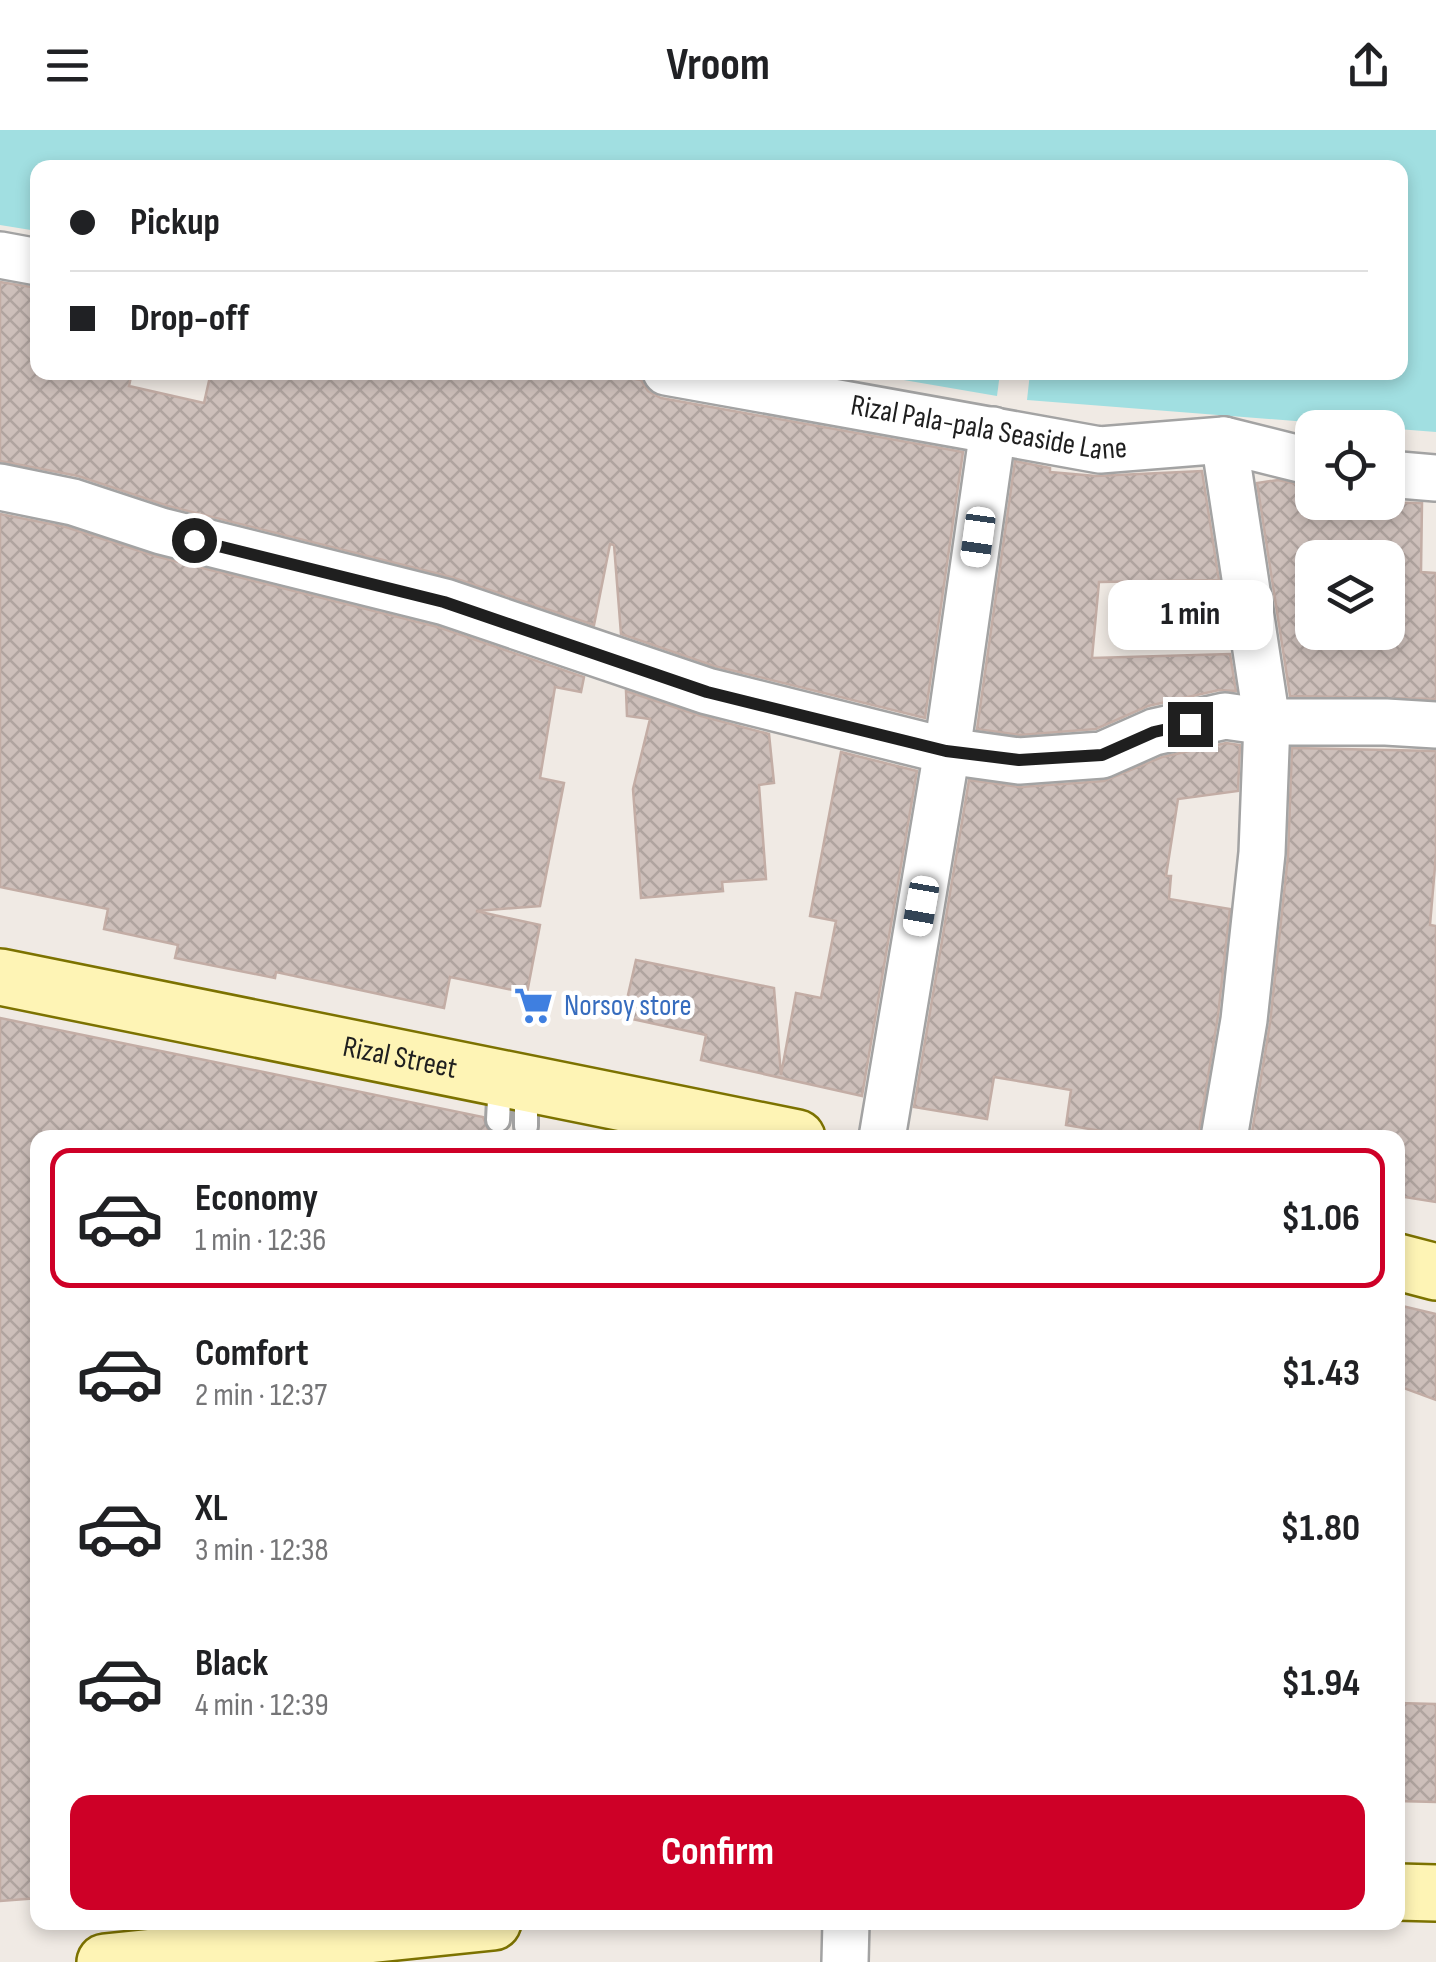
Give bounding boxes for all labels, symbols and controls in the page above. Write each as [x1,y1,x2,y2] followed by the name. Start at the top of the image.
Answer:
[40,38,95,93] icon: menu
[666,38,770,93] text: Vroom
[1341,38,1396,93] icon: share
[130,200,220,245] text: Pickup
[130,296,249,341] text: Drop-off
[848,388,1128,468] street label: Rizal Pala-pala Seaside Lane
[1295,410,1405,650] map controls
[1295,410,1405,520] button: locate
[959,505,997,569] car
[172,518,217,563] route start
[1295,540,1405,650] button: layers
[1108,579,1272,649] callout: 1 min
[1161,595,1220,634] text: 1 min
[1168,702,1213,747] route end
[901,874,941,938] car
[513,985,555,1027] supermarket icon: Norsoy store
[564,988,692,1024] place label: Norsoy store
[340,1029,460,1087] street label: Rizal Street
[75,1173,165,1263] icon: car
[195,1176,318,1221] text: Economy
[1281,1196,1360,1241] text: $1.06
[195,1221,326,1260] text: 1 min · 12:36
[75,1328,165,1418] icon: car
[195,1331,309,1376] text: Comfort
[1281,1351,1360,1396] text: $1.43
[195,1376,327,1415] text: 2 min · 12:37
[75,1483,165,1573] icon: car
[195,1486,228,1531] text: XL
[1280,1506,1360,1551] text: $1.80
[195,1531,328,1570] text: 3 min · 12:38
[75,1638,165,1728] icon: car
[195,1641,268,1686] text: Black
[1281,1661,1360,1706] text: $1.94
[195,1686,329,1725] text: 4 min · 12:39
[70,1795,1365,1910] button: Confirm

